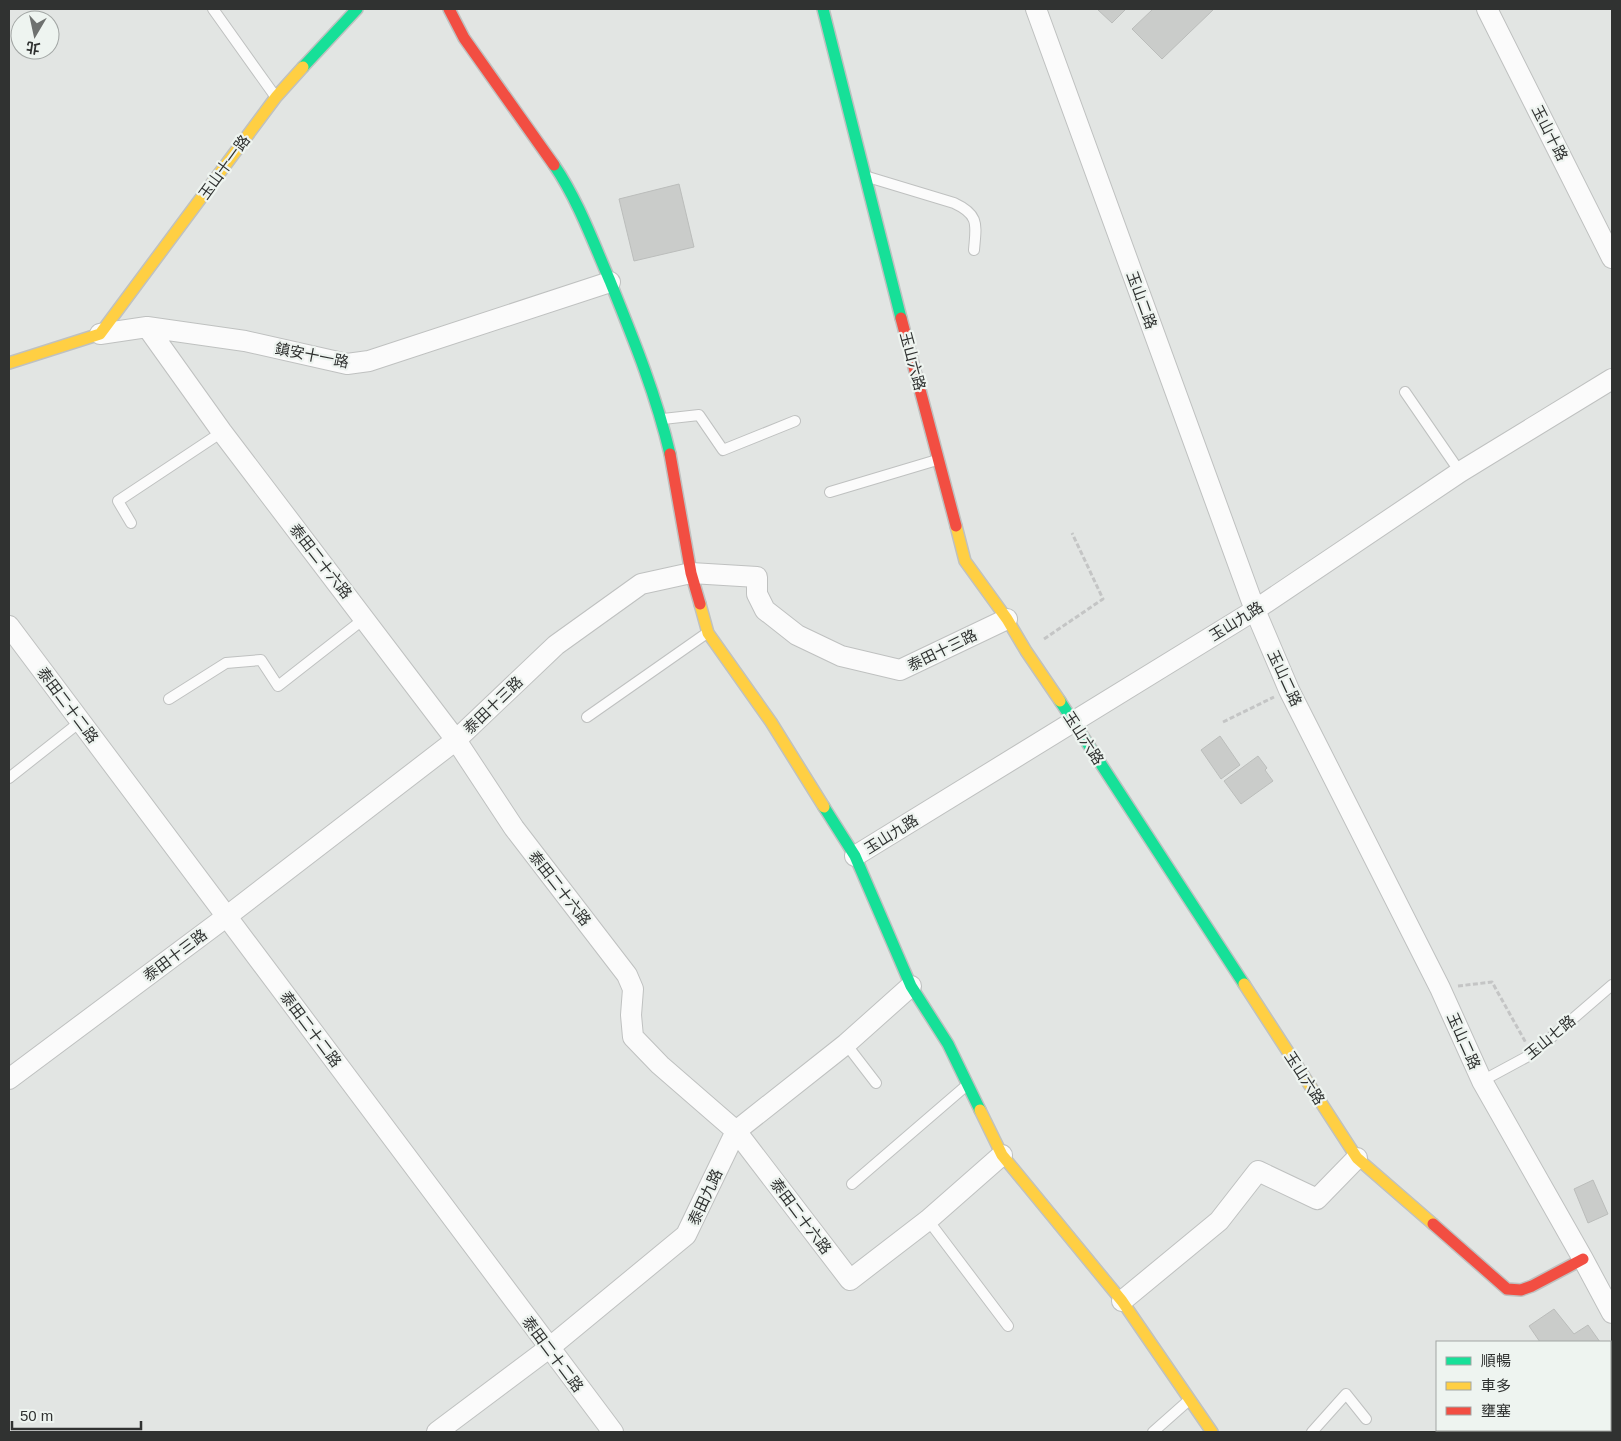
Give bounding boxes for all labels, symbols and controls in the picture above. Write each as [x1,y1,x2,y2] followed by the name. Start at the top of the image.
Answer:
[10,10,60,60] north arrow
[25,39,41,57] text: 北
[1529,102,1571,164] street label: 玉山十路
[195,132,253,202] street label: 玉山十一路
[1124,269,1160,331] street label: 玉山二路
[897,330,929,392] street label: 玉山六路
[274,339,350,371] street label: 鎮安十一路
[287,520,355,602] street label: 泰田二十六路
[1206,598,1266,644] street label: 玉山九路
[905,626,979,674] street label: 泰田十三路
[1265,647,1305,709] street label: 玉山二路
[34,664,102,746] street label: 泰田二十二路
[460,673,526,737] street label: 泰田十三路
[1061,708,1107,768] street label: 玉山六路
[861,811,921,857] street label: 玉山九路
[526,847,594,929] street label: 泰田二十六路
[140,926,210,984] street label: 泰田十三路
[277,988,345,1070] street label: 泰田二十二路
[1444,1010,1484,1072] street label: 玉山二路
[1521,1012,1579,1062] street label: 玉山七路
[1282,1048,1328,1108] street label: 玉山六路
[685,1166,725,1228] street label: 泰田九路
[767,1175,835,1257] street label: 泰田二十六路
[519,1313,587,1395] street label: 泰田二十二路
[1436,1341,1611,1431] legend
[1481,1352,1511,1369] text: 順暢
[1481,1377,1511,1394] text: 車多
[12,1398,141,1430] scale bar
[1481,1402,1511,1419] text: 壅塞
[20,1407,53,1424] text: 50 m

